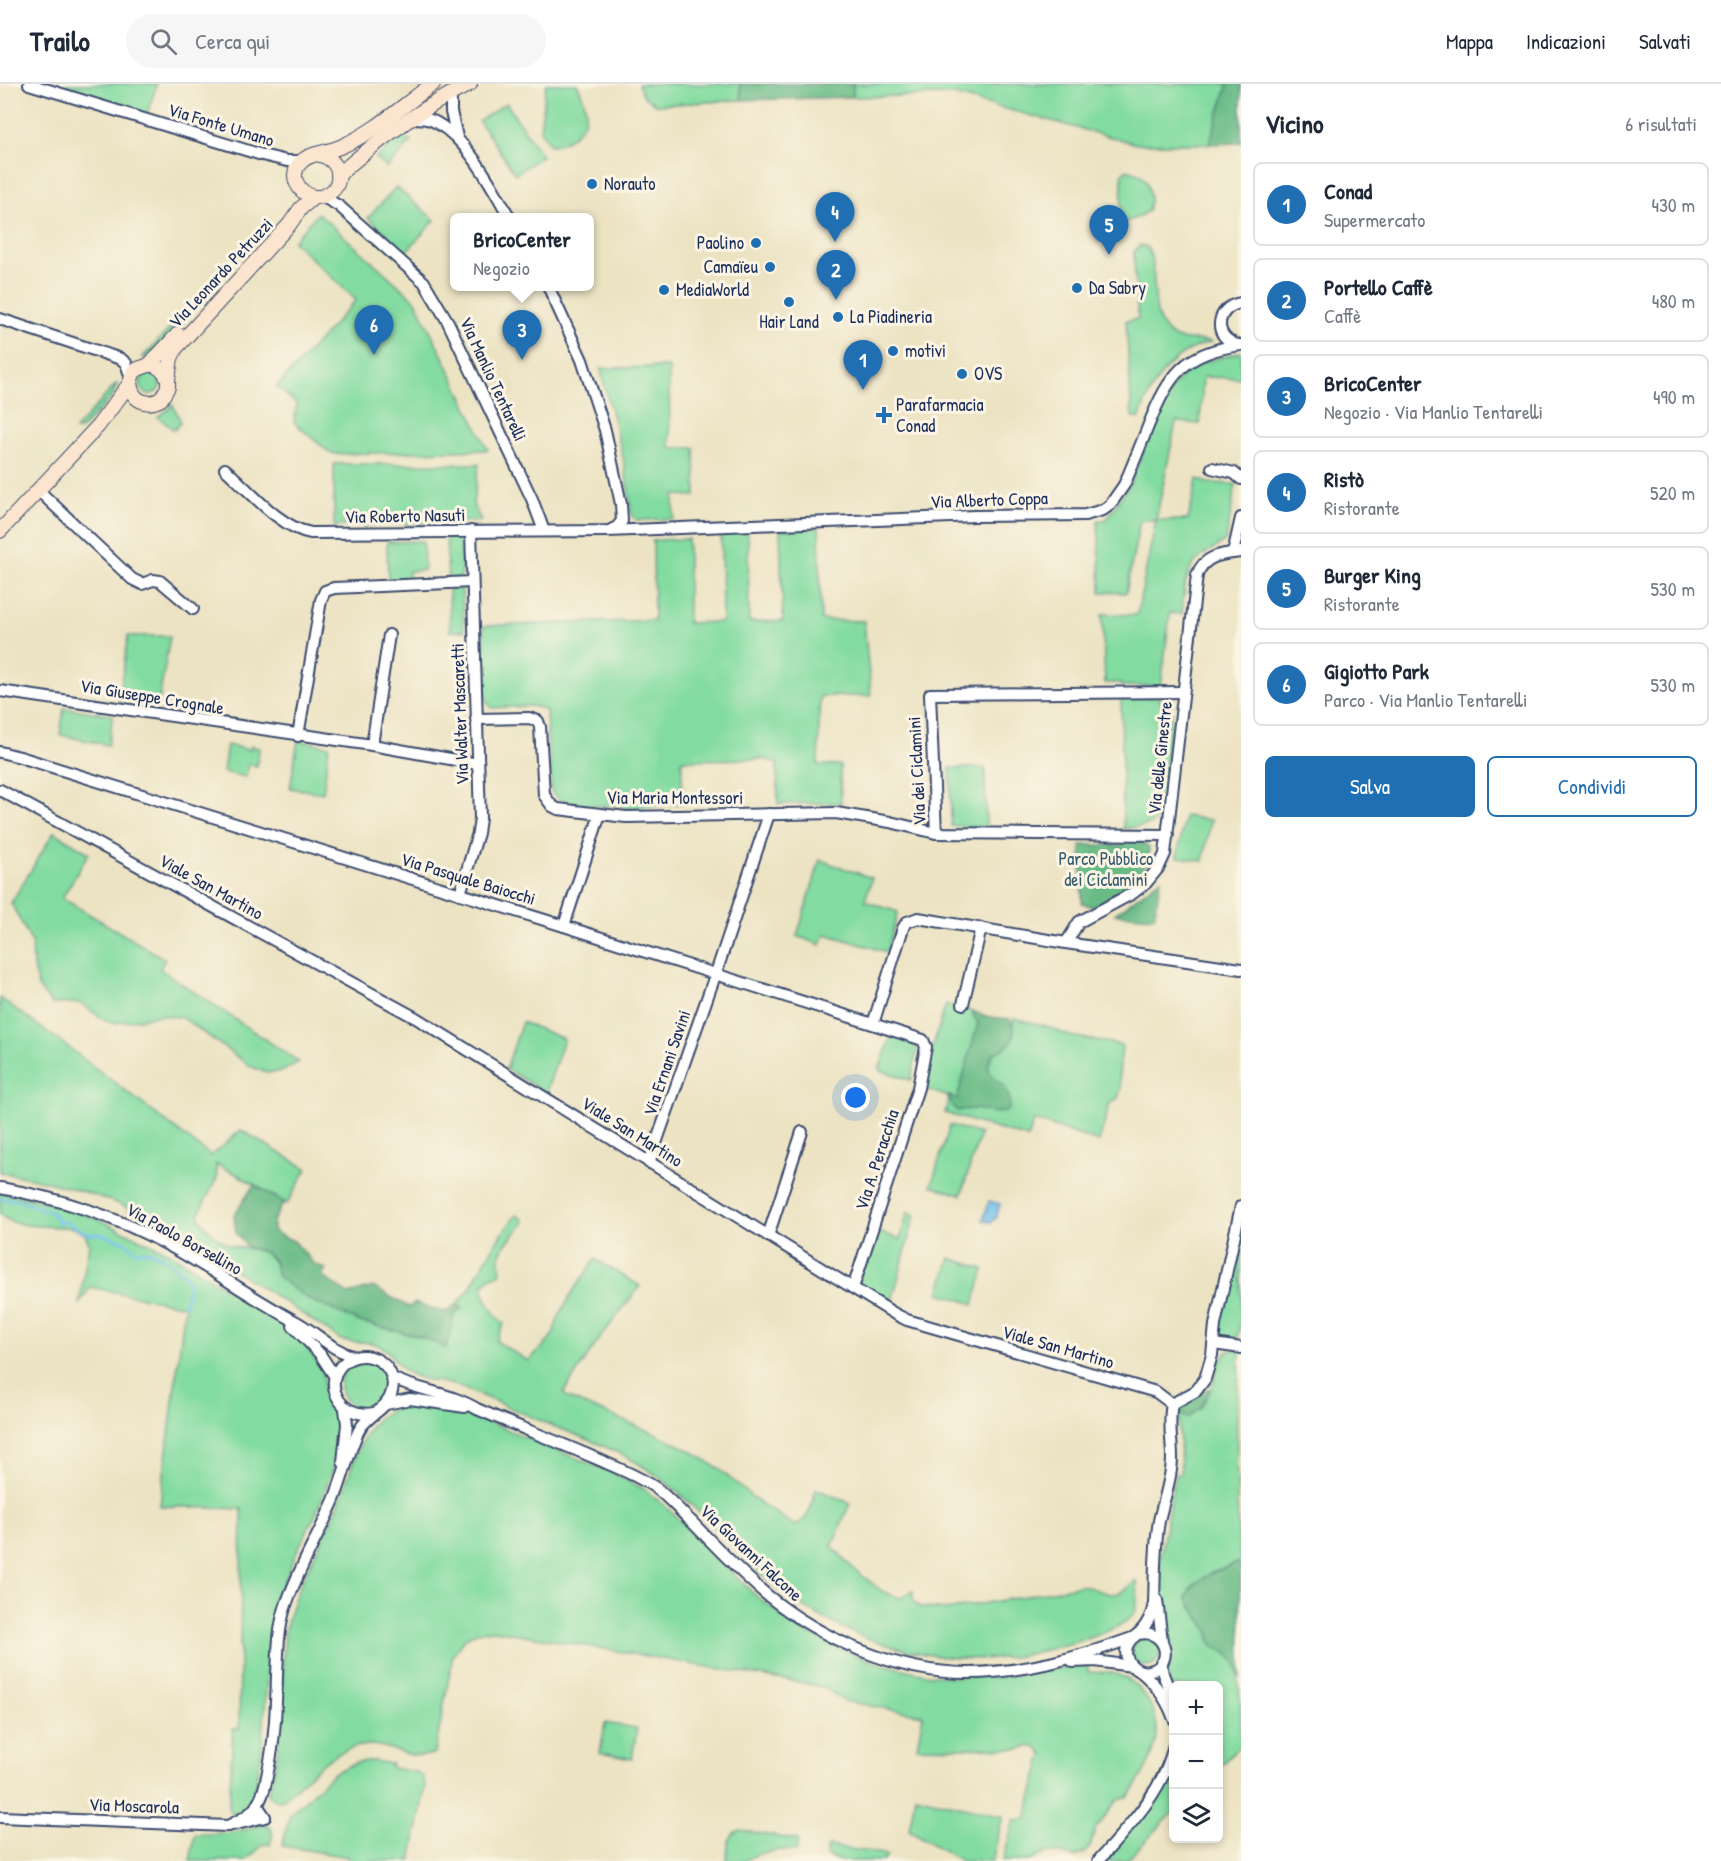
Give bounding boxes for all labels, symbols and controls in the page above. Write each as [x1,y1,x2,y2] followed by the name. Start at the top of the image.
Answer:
[126,14,546,68] search box
[30,22,90,60] text: Trailo
[147,25,180,58] icon: search
[195,26,270,56] text: Cerca qui
[1446,27,1493,56] text: Mappa
[1526,27,1606,56] text: Indicazioni
[1639,27,1691,56] text: Salvati
[165,97,277,152] street label: Via Fonte Umano
[1265,106,1324,141] text: Vicino
[1625,110,1697,137] text: 6 risultati
[604,171,655,196] place label: Norauto
[1324,176,1372,206] text: Conad
[585,177,599,191] marker: Norauto
[1283,191,1290,218] text: 1
[1651,191,1695,218] text: 430 m
[816,192,854,242] pin: 4
[1090,206,1128,255] pin: 5
[1324,206,1425,233] text: Supermercato
[163,212,278,333] street label: Via Leonardo Petruzzi
[450,213,594,291] popup
[473,224,571,254] text: BricoCenter
[697,230,744,255] place label: Paolino
[749,236,763,250] marker: Paolino
[816,250,856,300] pin: 2
[473,254,530,281] text: Negozio
[703,254,758,279] place label: Camaïeu
[763,260,777,274] marker: Camaïeu
[1324,272,1433,302] text: Portello Caffè
[1089,275,1146,300] place label: Da Sabry
[676,277,749,302] place label: MediaWorld
[1070,281,1084,295] marker: Da Sabry
[657,283,671,297] marker: MediaWorld
[1282,287,1291,314] text: 2
[1652,287,1695,314] text: 480 m
[782,295,796,309] marker: Hair Land
[1324,302,1361,329] text: Caffè
[850,304,932,329] place label: La Piadineria
[354,306,394,355] pin: 6
[759,309,819,334] place label: Hair Land
[502,310,542,360] pin: 3
[831,310,845,324] marker: La Piadineria
[454,313,533,445] street label: Via Manlio Tentarelli
[905,338,946,363] place label: motivi
[844,340,882,390] pin: 1
[886,344,900,358] marker: motivi
[974,361,1002,386] place label: OVS
[955,367,969,381] marker: OVS
[1324,368,1422,398] text: BricoCenter
[1282,383,1291,410] text: 3
[1653,383,1695,410] text: 490 m
[896,392,984,438] place label: Parafarmacia Conad
[1324,398,1543,425] text: Negozio · Via Manlio Tentarelli
[877,408,891,422] marker: Parafarmacia Conad
[1324,464,1364,494] text: Ristò
[1283,479,1290,506] text: 4
[1650,479,1695,506] text: 520 m
[930,485,1048,514] street label: Via Alberto Coppa
[1324,494,1400,521] text: Ristorante
[344,502,466,529] street label: Via Roberto Nasuti
[1324,560,1421,590] text: Burger King
[1282,575,1291,602] text: 5
[1650,575,1695,602] text: 530 m
[1324,590,1400,617] text: Ristorante
[445,643,474,785] street label: Via Walter Mascaretti
[1324,656,1429,686] text: Gigiotto Park
[1283,671,1290,698] text: 6
[1650,671,1695,698] text: 530 m
[78,673,226,720] street label: Via Giuseppe Crognale
[1324,686,1527,713] text: Parco · Via Manlio Tentarelli
[1141,700,1178,816] street label: Via delle Ginestre
[901,716,932,826] street label: Via dei Ciclamini
[1265,756,1475,817] button: Salva
[1487,756,1697,817] button: Condividi
[607,785,743,810] street label: Via Maria Montessori
[398,846,539,911] street label: Via Pasquale Baiocchi
[1059,846,1153,892] park label: Parco Pubblico dei Ciclamini
[155,848,268,925] street label: Viale San Martino
[637,1007,696,1119] street label: Via Ernani Savini
[841,1083,870,1112] your location
[577,1090,688,1173] street label: Viale San Martino
[848,1106,905,1213] street label: Via A. Peracchia
[122,1196,247,1281] street label: Via Paolo Borsellino
[999,1319,1117,1374] street label: Viale San Martino
[695,1498,808,1607] street label: Via Giovanni Falcone
[1169,1681,1223,1843] map controls
[1169,1681,1223,1735] button: +
[1169,1735,1223,1789] button: −
[1169,1789,1223,1843] button: layers
[88,1791,180,1820] street label: Via Moscarola

